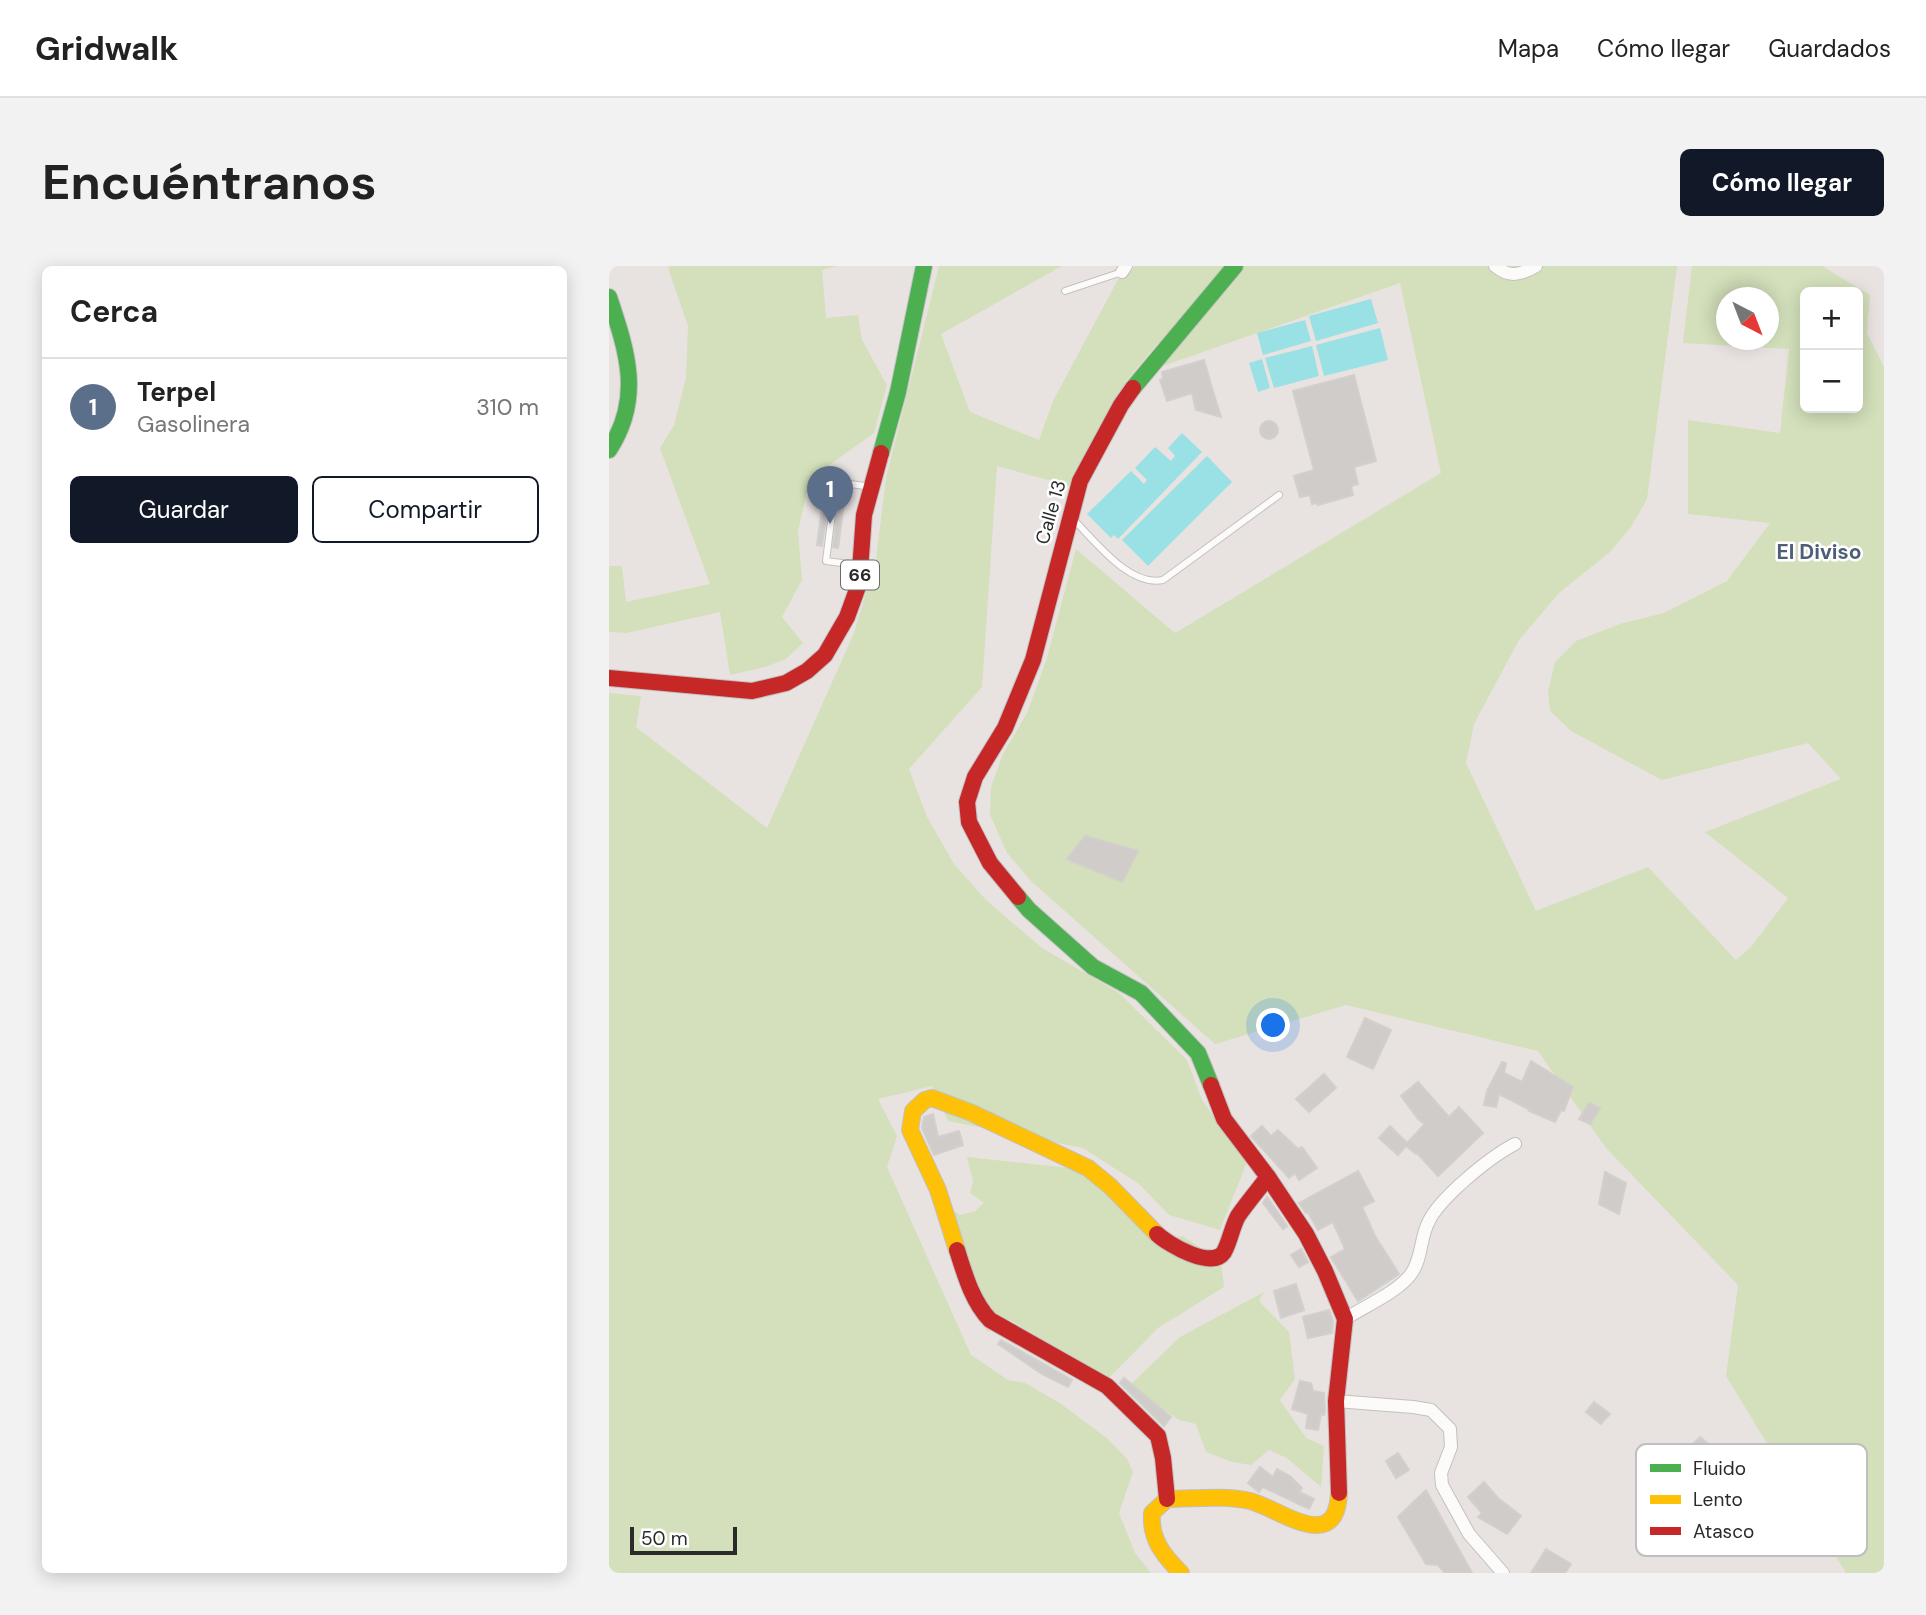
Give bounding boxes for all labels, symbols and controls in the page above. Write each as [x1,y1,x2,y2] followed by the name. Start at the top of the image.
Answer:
[35,27,178,70] text: Gridwalk
[1498,33,1559,64] text: Mapa
[1597,33,1730,64] text: Cómo llegar
[1768,33,1891,64] text: Guardados
[1680,149,1884,216] button: Cómo llegar
[42,150,377,214] text: Encuéntranos
[1716,287,1779,350] north arrow
[1800,287,1863,413] map controls
[1800,287,1863,350] button: +
[70,292,158,331] text: Cerca
[1800,350,1863,413] button: −
[137,375,216,409] text: Terpel
[89,392,97,422] text: 1
[476,392,539,422] text: 310 m
[137,409,250,439] text: Gasolinera
[807,466,853,524] pin: 1
[70,476,298,543] button: Guardar
[312,476,539,543] button: Compartir
[1029,477,1072,547] street label: Calle 13
[1777,538,1862,566] district label: El Diviso
[841,561,879,590] road number: 66
[1256,1008,1290,1042] your location
[1636,1444,1867,1556] legend
[1693,1456,1746,1481] text: Fluido
[1693,1487,1743,1512] text: Lento
[1693,1519,1754,1544] text: Atasco
[630,1524,737,1556] scale bar
[641,1526,688,1551] text: 50 m

